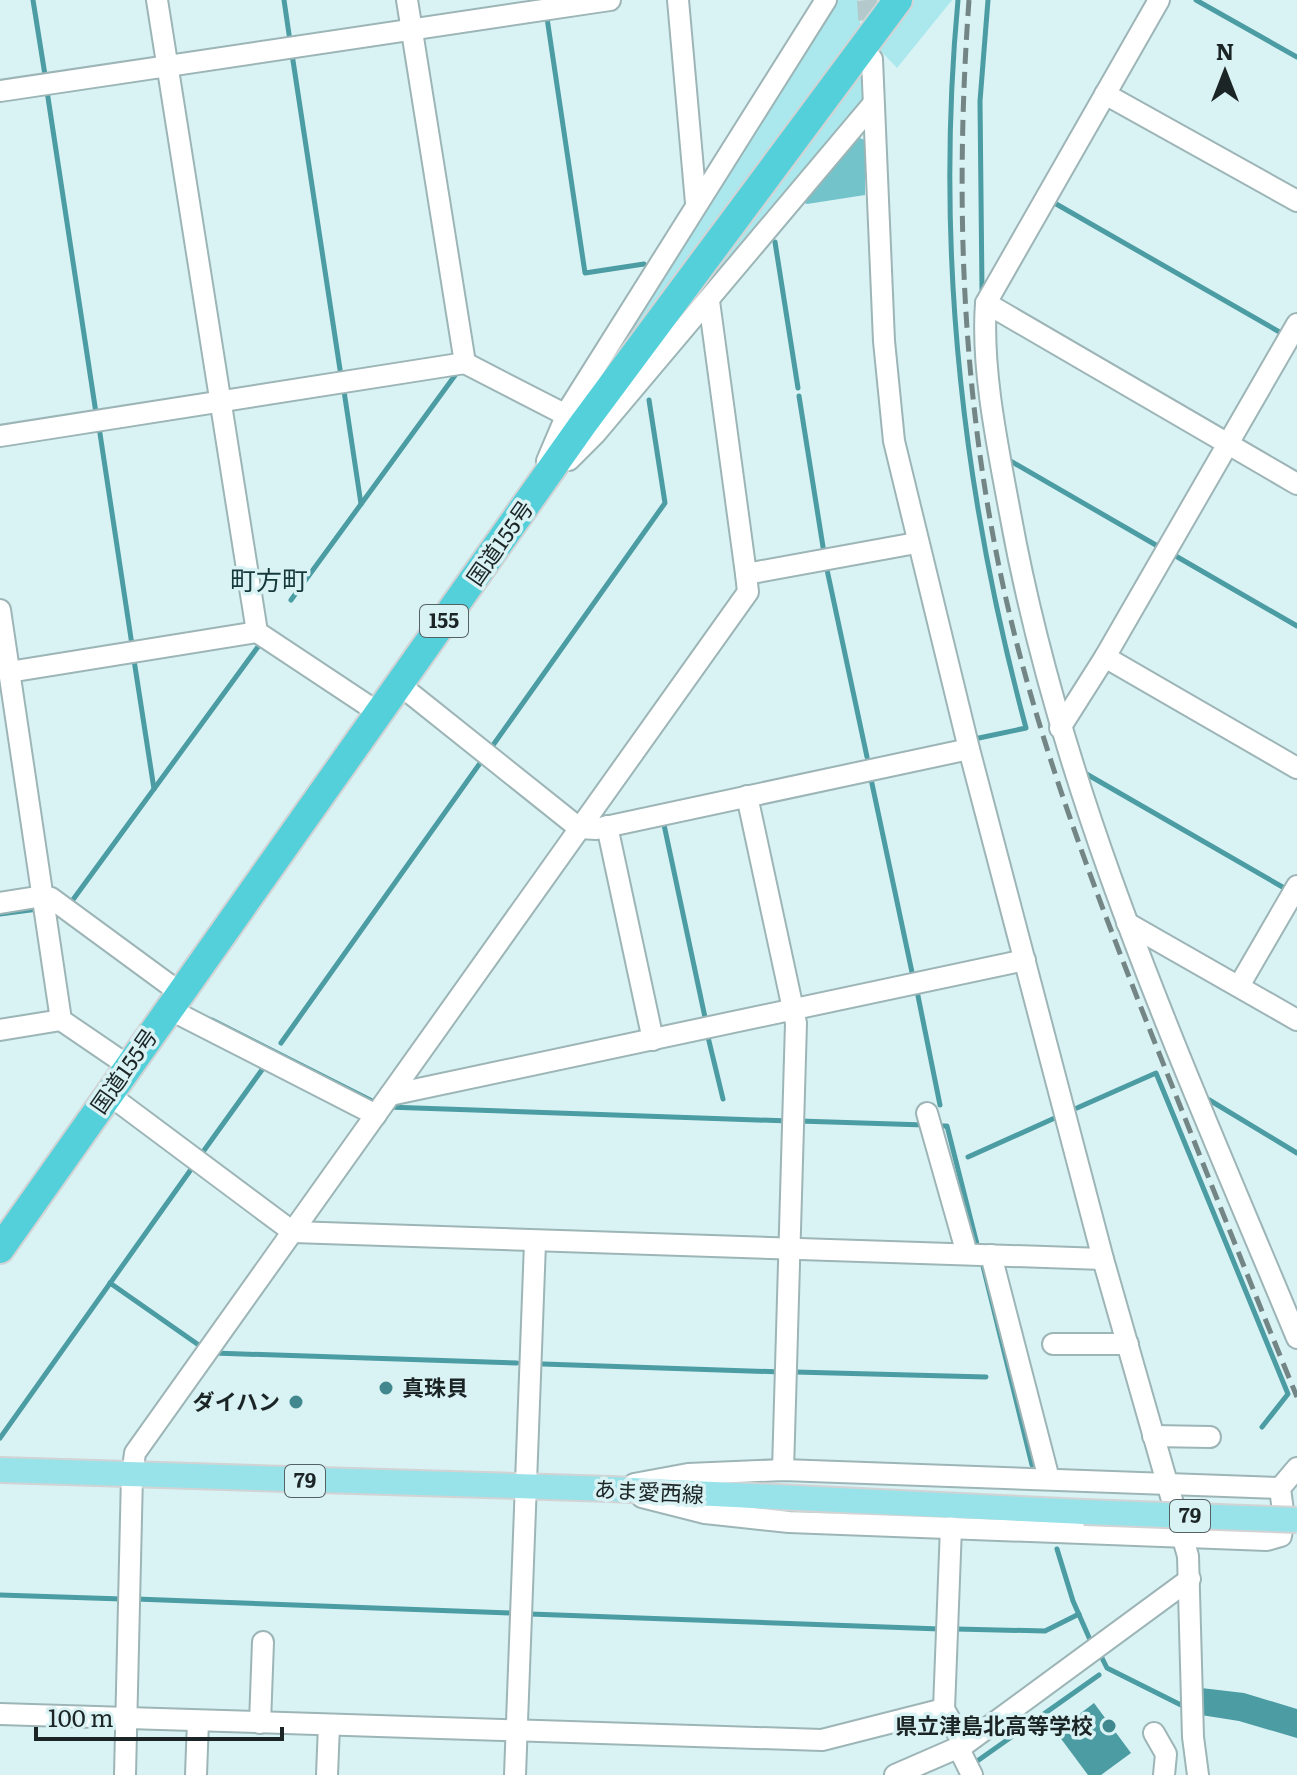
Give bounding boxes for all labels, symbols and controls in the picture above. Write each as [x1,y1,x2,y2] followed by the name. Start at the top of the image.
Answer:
[1185,32,1265,112] north arrow
[1216,34,1234,67] text: N
[457,493,540,591] street label: 国道155号
[230,559,308,598] district label: 町方町
[420,605,468,637] road number: 155
[81,1021,164,1119] street label: 国道155号
[402,1370,468,1403] place label: 真珠貝
[377,1379,395,1397] marker: 真珠貝
[192,1384,280,1417] place label: ダイハン
[287,1393,305,1411] marker: ダイハン
[285,1465,325,1497] road number: 79
[593,1471,705,1510] street label: あま愛西線
[1170,1500,1210,1532] road number: 79
[36,1691,282,1741] scale bar
[48,1699,114,1734] text: 100 m
[895,1708,1093,1741] place label: 県立津島北高等学校
[1100,1717,1118,1735] marker: 県立津島北高等学校

